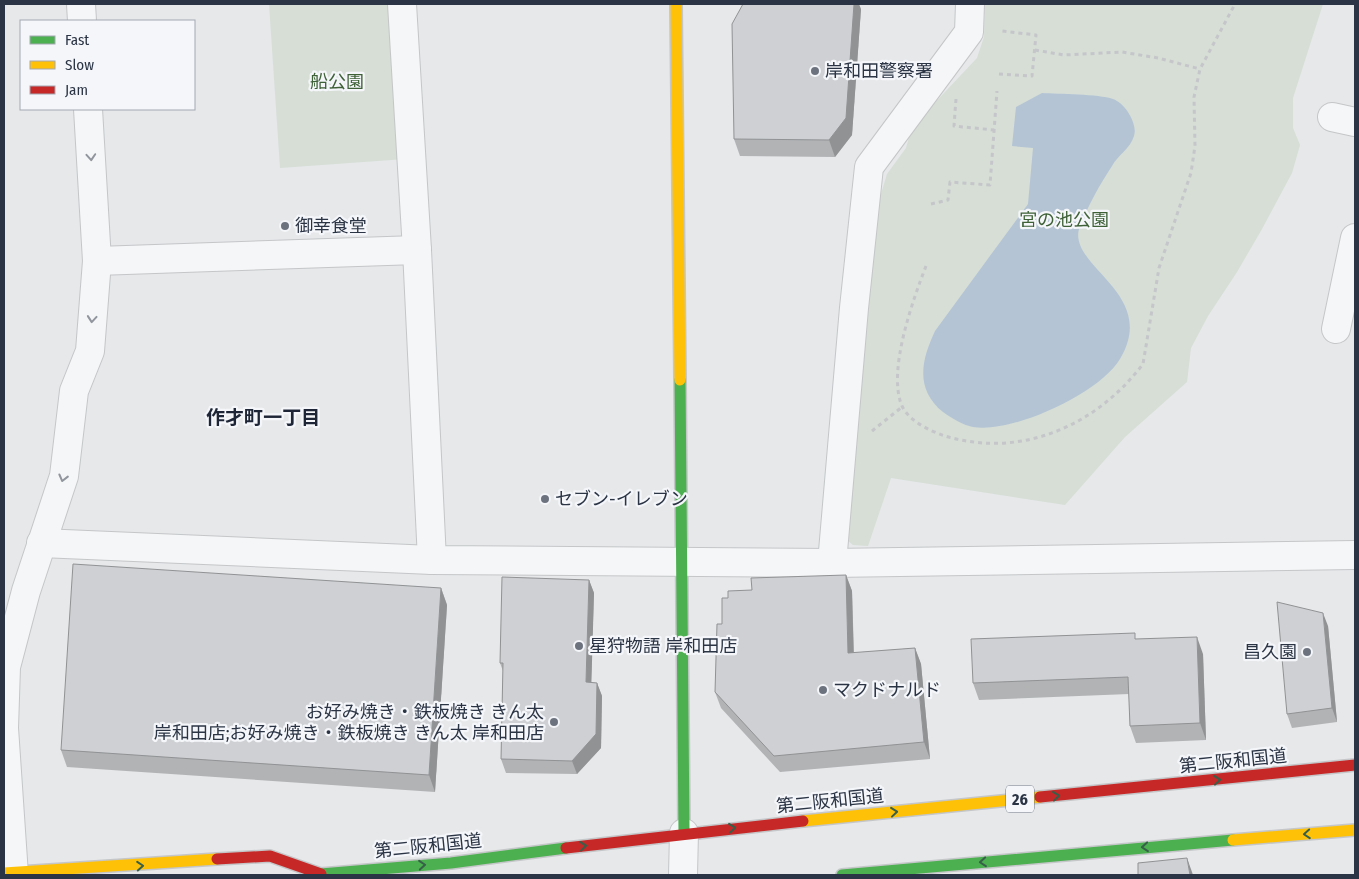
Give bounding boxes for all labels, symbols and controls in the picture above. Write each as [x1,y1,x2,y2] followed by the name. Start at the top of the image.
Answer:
[20,20,195,110] legend
[65,31,89,49] text: Fast
[65,56,94,74] text: Slow
[825,60,933,82] place label: 岸和田警察署
[809,65,821,77] marker: 岸和田警察署
[310,71,364,93] park label: 船公園
[65,81,88,99] text: Jam
[85,154,96,162] one-way arrow
[1019,209,1109,231] park label: 宮の池公園
[295,215,367,237] place label: 御幸食堂
[279,220,291,232] marker: 御幸食堂
[87,316,98,324] one-way arrow
[206,406,320,429] district label: 作才町一丁目
[58,473,68,482] one-way arrow
[555,488,688,510] place label: セブン-イレブン
[539,493,551,505] marker: セブン-イレブン
[589,635,737,657] place label: 星狩物語 岸和田店
[573,640,585,652] marker: 星狩物語 岸和田店
[1243,641,1297,663] place label: 昌久園
[1301,646,1313,658] marker: 昌久園
[833,679,941,701] place label: マクドナルド
[817,684,829,696] marker: マクドナルド
[154,701,544,744] place label: お好み焼き・鉄板焼き きん太 岸和田店;お好み焼き・鉄板焼き きん太 岸和田店
[548,716,560,728] marker: お好み焼き・鉄板焼き きん太 岸和田店;お好み焼き・鉄板焼き きん太 岸和田店
[1178,744,1288,778] street label: 第二阪和国道
[1214,775,1222,786] one-way arrow
[775,784,885,818] street label: 第二阪和国道
[1006,786,1034,812] road number: 26
[1052,791,1060,802] one-way arrow
[890,807,898,818] one-way arrow
[729,823,737,834] one-way arrow
[1302,828,1310,839] one-way arrow
[373,829,483,863] street label: 第二阪和国道
[579,841,587,852] one-way arrow
[1140,841,1148,852] one-way arrow
[979,856,987,867] one-way arrow
[136,860,144,871] one-way arrow
[418,860,426,871] one-way arrow

